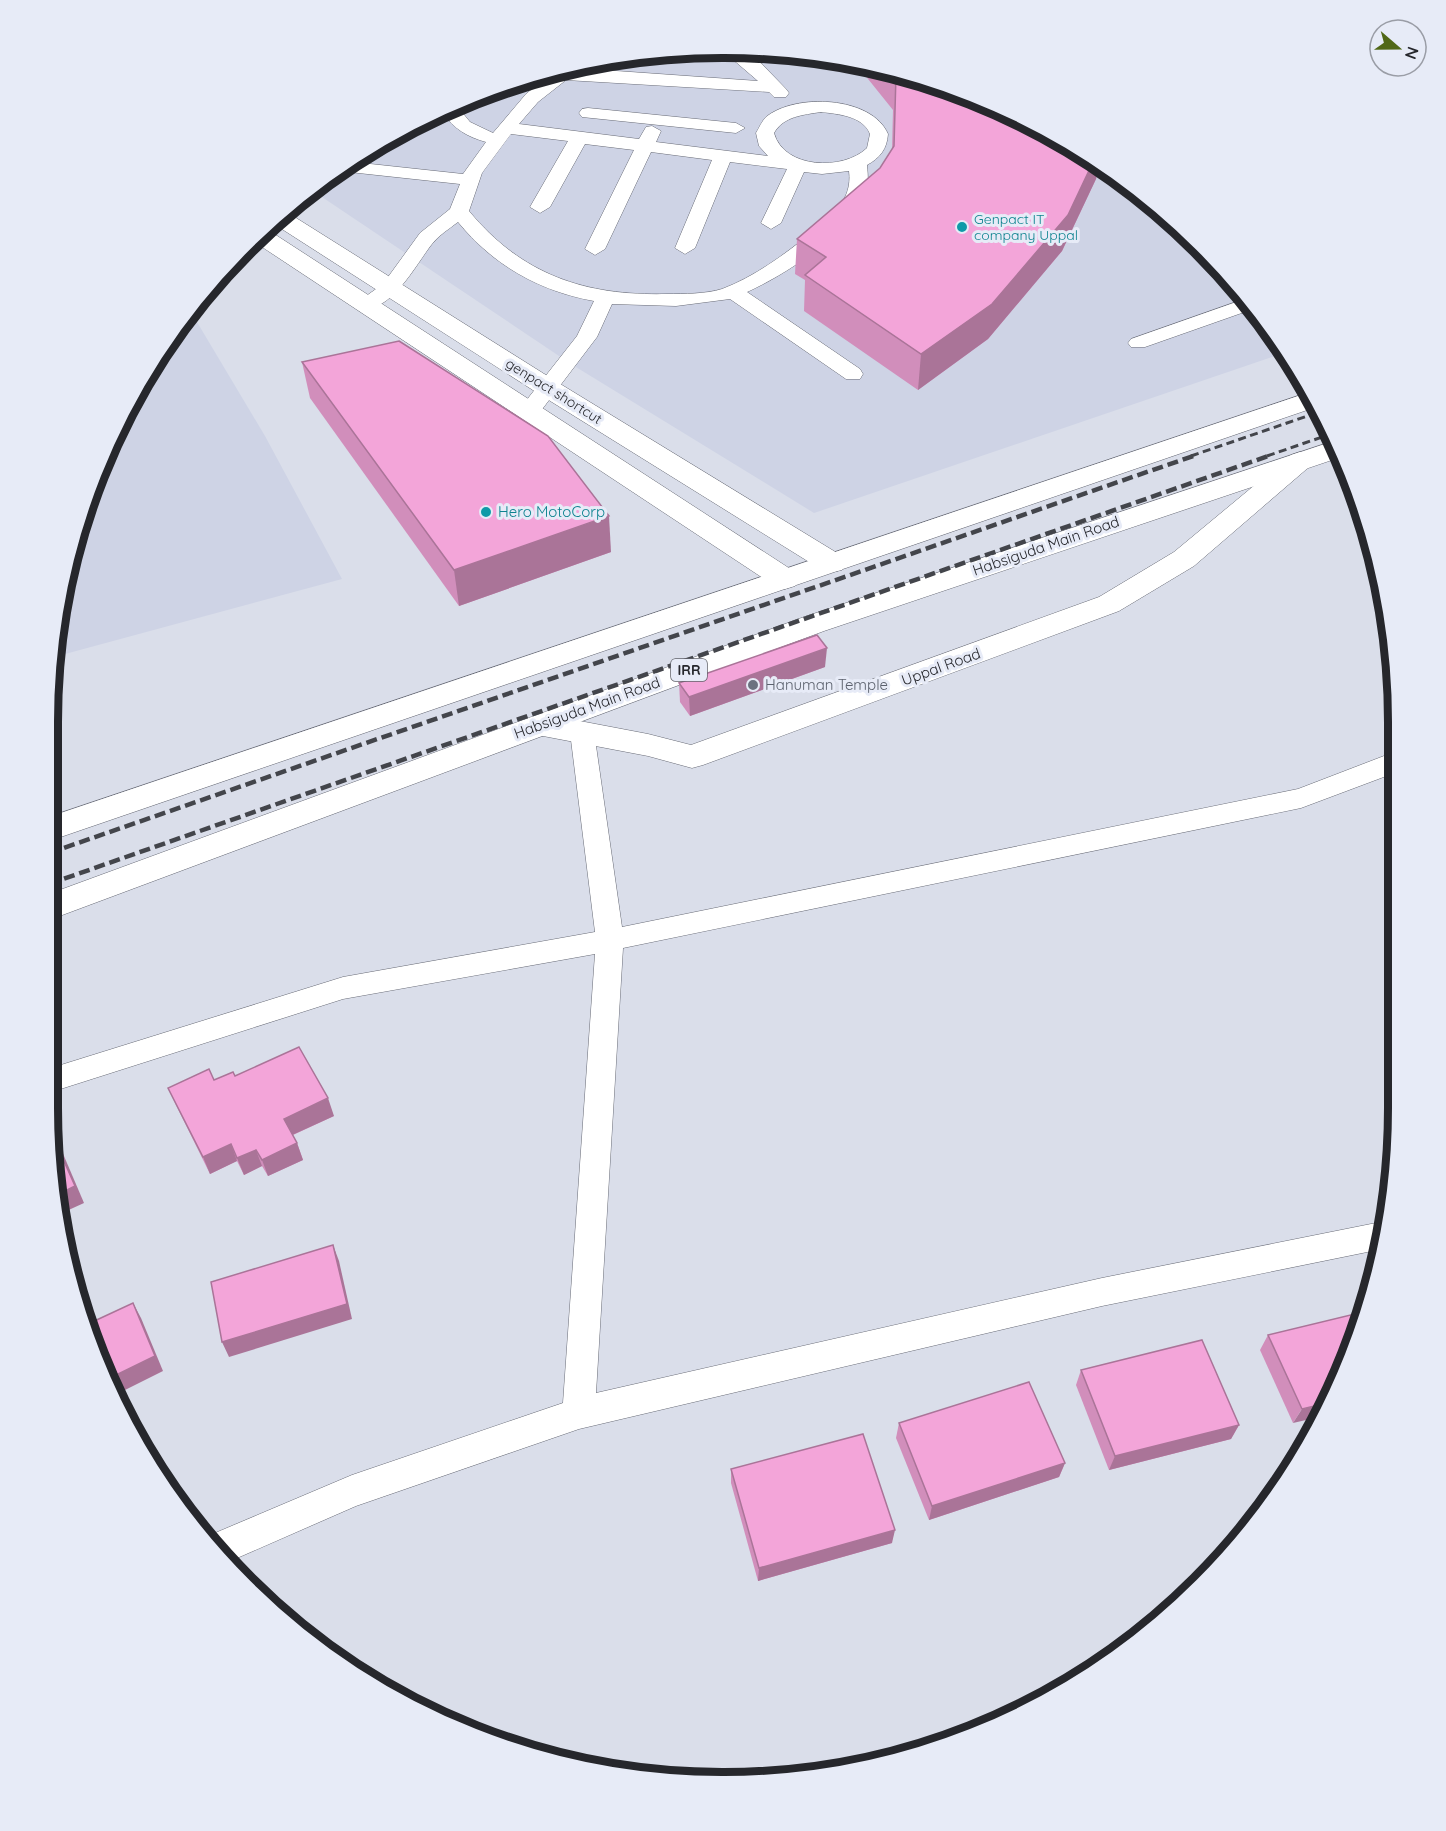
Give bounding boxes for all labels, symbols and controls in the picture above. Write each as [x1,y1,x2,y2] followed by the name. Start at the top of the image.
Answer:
[1368,18,1428,78] north arrow
[1401,44,1424,62] text: N
[974,210,1078,244] place label: Genpact IT company Uppal
[955,220,969,234] marker: Genpact IT company Uppal
[502,354,606,428] street label: genpact shortcut
[498,502,605,521] place label: Hero MotoCorp
[479,505,493,519] marker: Hero MotoCorp
[970,511,1122,580] street label: Habsiguda Main Road
[899,643,983,690] street label: Uppal Road
[671,659,707,681] road number: IRR
[511,672,662,743] street label: Habsiguda Main Road
[765,675,888,694] place label: Hanuman Temple
[746,678,760,692] marker: Hanuman Temple

